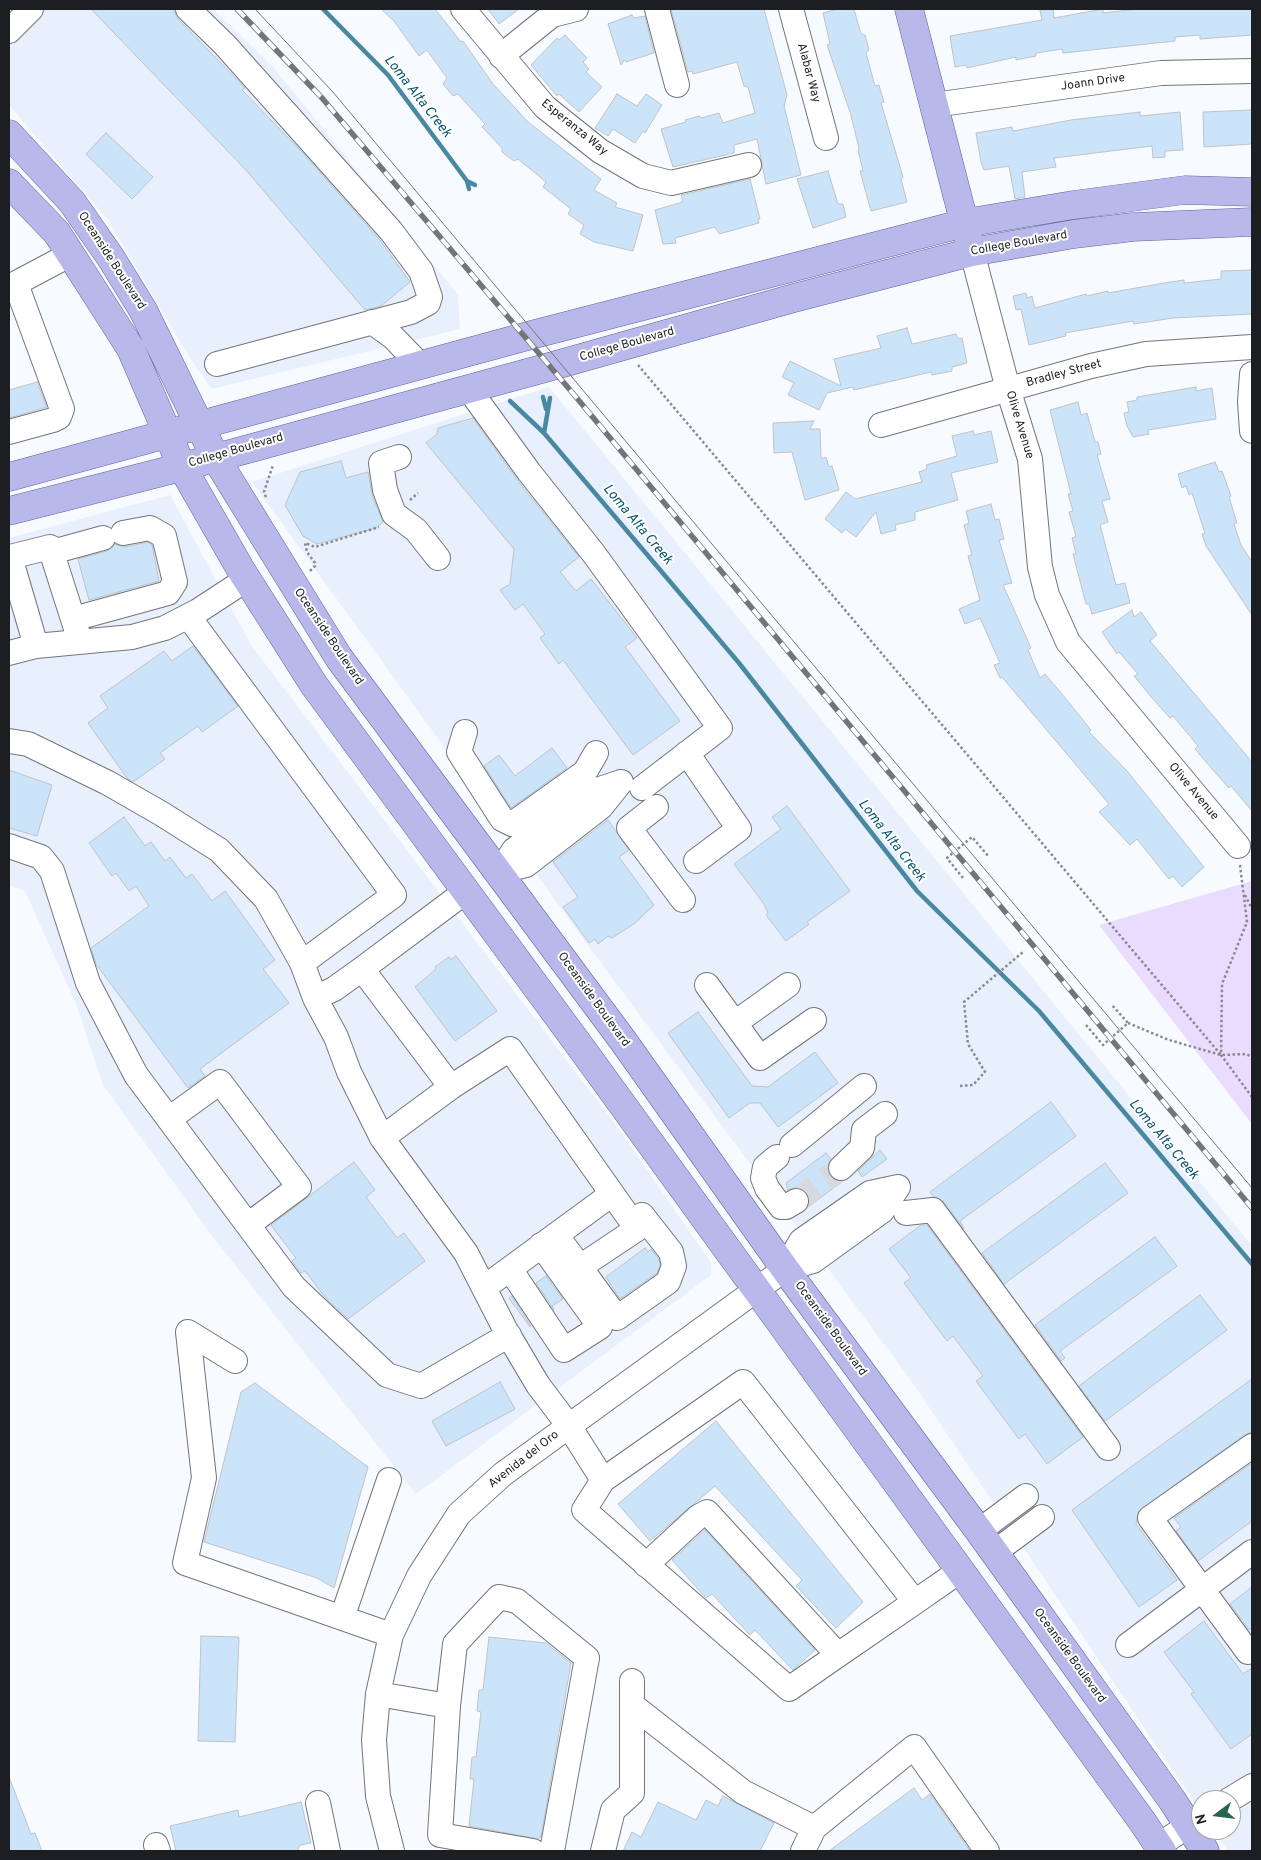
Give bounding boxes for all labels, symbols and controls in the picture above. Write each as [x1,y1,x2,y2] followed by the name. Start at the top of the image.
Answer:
[793,42,823,104] street label: Alabar Way
[380,53,454,141] water label: Loma Alta Creek
[1060,71,1126,95] street label: Joann Drive
[538,97,610,159] street label: Esperanza Way
[74,210,148,312] street label: Oceanside Boulevard
[970,228,1068,260] street label: College Boulevard
[578,325,676,365] street label: College Boulevard
[1025,357,1103,391] street label: Bradley Street
[1002,389,1036,461] street label: Olive Avenue
[187,431,285,471] street label: College Boulevard
[599,481,675,569] water label: Loma Alta Creek
[290,586,366,688] street label: Oceanside Boulevard
[1165,760,1221,824] street label: Olive Avenue
[854,797,928,885] water label: Loma Alta Creek
[554,950,632,1050] street label: Oceanside Boulevard
[1125,1096,1201,1184] water label: Loma Alta Creek
[791,1279,869,1379] street label: Oceanside Boulevard
[486,1428,562,1492] street label: Avenida del Oro
[1030,1606,1108,1706] street label: Oceanside Boulevard
[1191,1790,1241,1840] north arrow
[1192,1812,1212,1826] text: N

